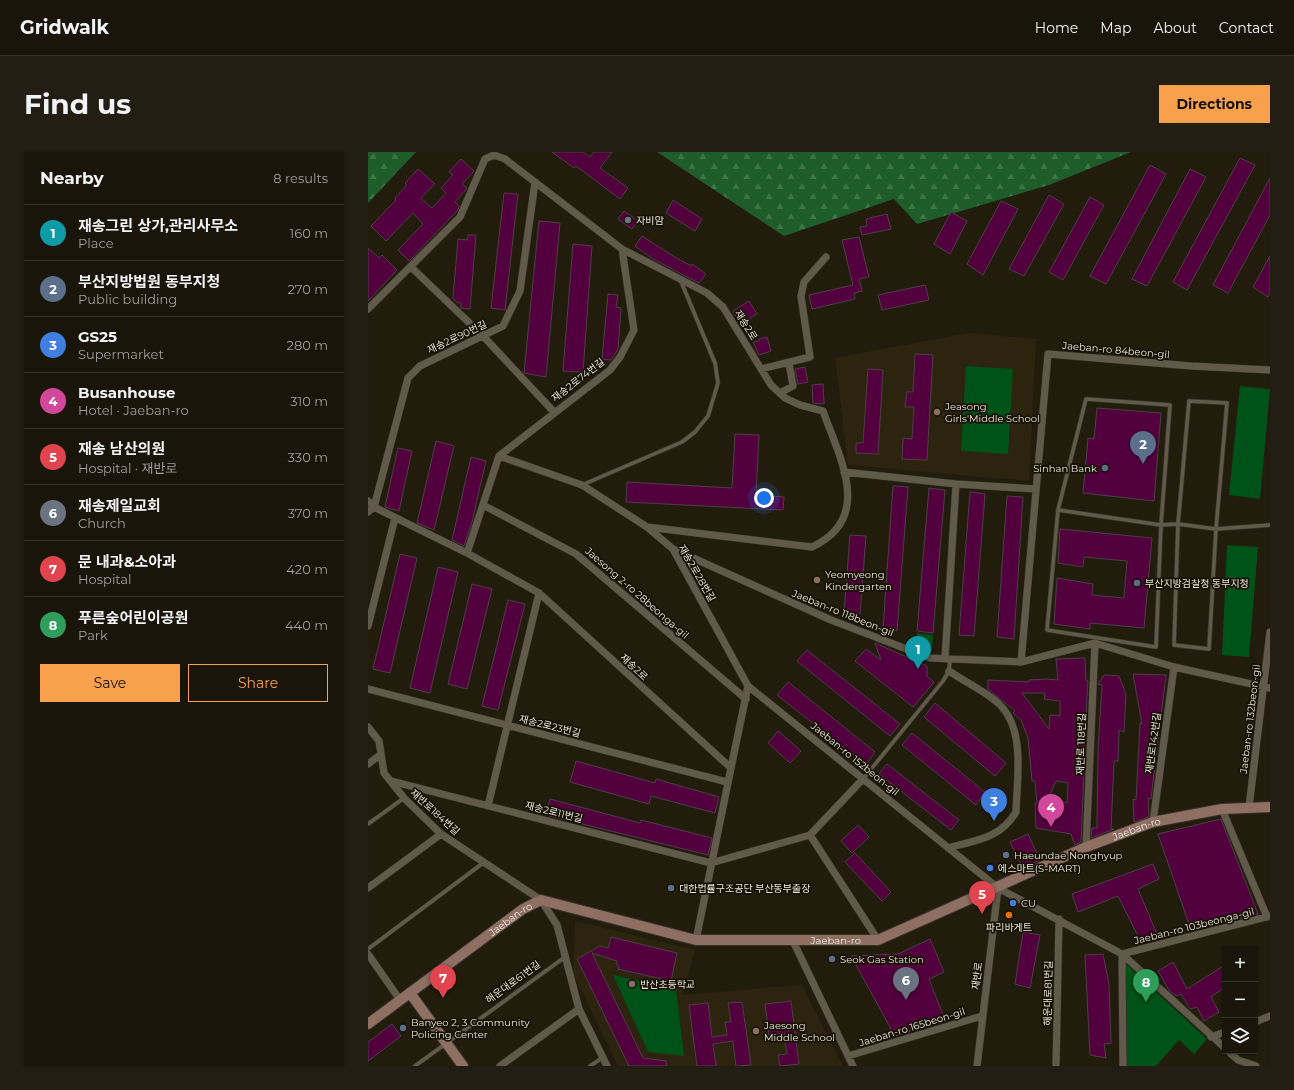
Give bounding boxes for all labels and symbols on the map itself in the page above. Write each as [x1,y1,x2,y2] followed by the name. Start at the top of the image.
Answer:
[636,214,664,227] place label: 자비암
[623,215,633,225] marker: 자비암
[732,307,760,343] street label: 재송2로
[425,318,489,356] street label: 재송2로90번길
[1061,339,1170,361] street label: Jaeban-ro 84beon-gil
[549,355,607,405] street label: 재송2로74번길
[944,400,1040,425] place label: Jeasong Girls'Middle School
[932,407,942,417] marker: Jeasong Girls'Middle School
[1130,431,1156,464] pin: 2
[1033,462,1097,475] place label: Sinhan Bank
[1100,463,1110,473] marker: Sinhan Bank
[754,488,774,508] your location
[675,542,719,604] street label: 재송2로28번길
[582,544,692,642] street label: Jaesong 2-ro 28beonga-gil
[825,568,892,593] place label: Yeomyeong Kindergarten
[812,575,822,585] marker: Yeomyeong Kindergarten
[1145,577,1249,590] place label: 부산지방검찰청 동부지청
[1132,578,1142,588] marker: 부산지방검찰청 동부지청
[789,586,896,639] street label: Jaeban-ro 118beon-gil
[905,636,931,669] pin: 1
[617,651,651,683] street label: 재송2로
[1237,664,1263,775] street label: Jaeban-ro 132beon-gil
[1142,711,1164,775] street label: 재반로142번길
[518,712,582,740] street label: 재송2로23번길
[1073,713,1089,775] street label: 재반로 118번길
[807,719,902,799] street label: Jaeban-ro 152beon-gil
[407,786,463,838] street label: 재반로184번길
[981,788,1007,821] pin: 3
[1038,794,1064,827] pin: 4
[524,799,584,825] street label: 재송2로11번길
[1110,814,1162,843] street label: Jaeban-ro
[1014,849,1123,862] place label: Haeundae Nonghyup
[1001,850,1011,860] marker: Haeundae Nonghyup
[998,862,1081,875] place label: 에스마트(S-MART)
[985,863,995,873] marker: 에스마트(S-MART)
[969,881,995,914] pin: 5
[679,882,810,895] place label: 대한법률구조공단 부산동부출장
[666,883,676,893] marker: 대한법률구조공단 부산동부출장
[1021,897,1036,910] place label: CU
[1008,898,1018,908] marker: CU
[485,899,534,939] street label: Jaeban-ro
[1132,905,1255,947] street label: Jaeban-ro 103beonga-gil
[1004,910,1014,920] marker: 파리바게트
[986,921,1032,934] place label: 파리바게트
[810,934,861,947] street label: Jaeban-ro
[840,953,924,966] place label: Seok Gas Station
[827,954,837,964] marker: Seok Gas Station
[483,958,543,1006] street label: 해운대로61번길
[1041,960,1055,1026] street label: 해운대로81번길
[969,962,985,990] street label: 재반로
[430,965,456,998] pin: 7
[893,967,919,1000] pin: 6
[1133,969,1159,1002] pin: 8
[640,978,695,991] place label: 반산초등학교
[627,979,637,989] marker: 반산초등학교
[856,1005,967,1050] street label: Jaeban-ro 165beon-gil
[411,1016,530,1041] place label: Banyeo 2, 3 Community Policing Center
[763,1019,835,1044] place label: Jaesong Middle School
[398,1023,408,1033] marker: Banyeo 2, 3 Community Policing Center
[751,1026,761,1036] marker: Jaesong Middle School

